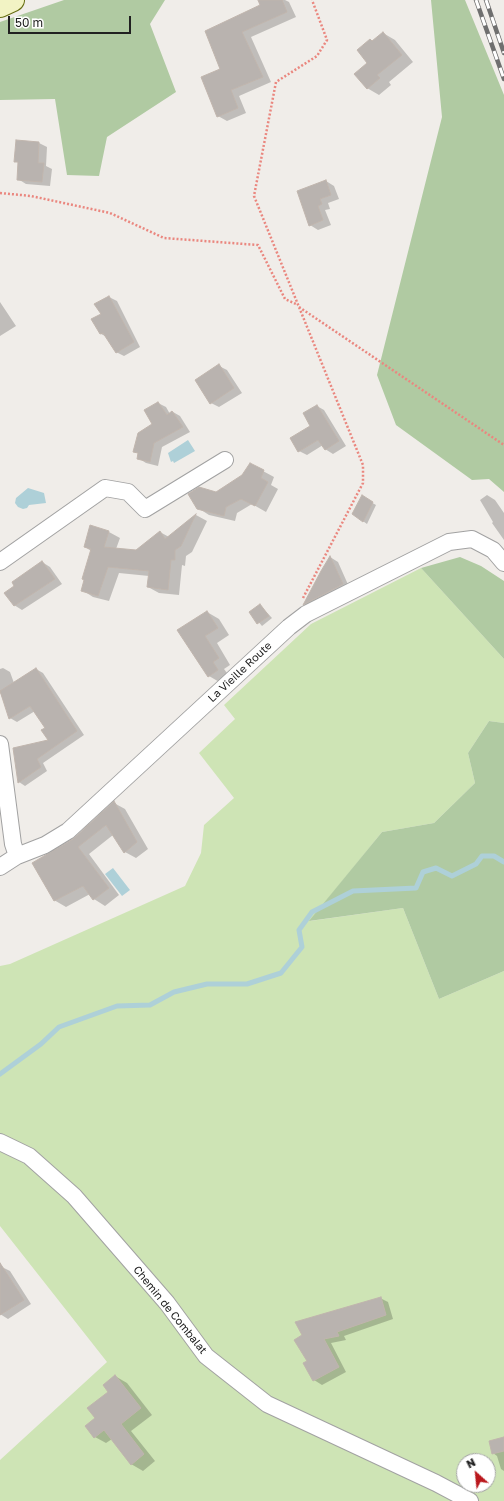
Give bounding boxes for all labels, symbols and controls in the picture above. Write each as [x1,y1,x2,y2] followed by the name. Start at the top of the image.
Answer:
[10,8,133,34] scale bar
[15,15,43,30] text: 50 m
[205,639,275,705] street label: La Vieille Route
[130,1263,210,1357] street label: Chemin de Combalat
[456,1453,496,1493] north arrow
[464,1455,477,1470] text: N

